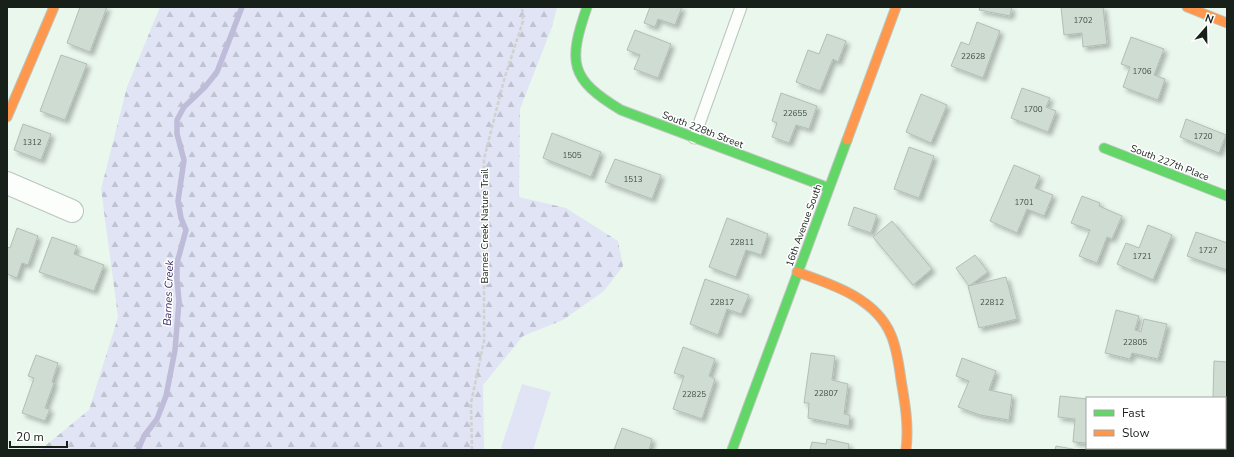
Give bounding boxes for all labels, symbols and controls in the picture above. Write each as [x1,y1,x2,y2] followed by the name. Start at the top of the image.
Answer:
[1186,8,1226,48] north arrow
[1203,11,1216,28] text: N
[1073,15,1093,26] house number: 1702
[961,51,985,62] house number: 22628
[1132,66,1152,77] house number: 1706
[1023,104,1043,115] house number: 1700
[660,108,746,152] street label: South 228th Street
[783,108,807,119] house number: 22655
[1193,131,1213,142] house number: 1720
[22,137,42,148] house number: 1312
[1128,141,1211,184] street label: South 227th Place
[562,150,582,161] house number: 1505
[478,168,492,284] street label: Barnes Creek Nature Trail
[623,174,643,185] house number: 1513
[783,182,825,269] street label: 16th Avenue South
[1014,197,1034,208] house number: 1701
[730,237,754,248] house number: 22811
[1198,245,1218,256] house number: 1727
[1132,251,1152,262] house number: 1721
[160,259,177,326] water label: Barnes Creek
[710,297,734,308] house number: 22817
[980,297,1004,308] house number: 22812
[1123,337,1147,348] house number: 22805
[814,388,838,399] house number: 22807
[682,389,706,400] house number: 22825
[1086,397,1226,449] legend
[1122,405,1145,421] text: Fast
[10,423,67,449] scale bar
[1122,425,1150,441] text: Slow
[16,429,44,445] text: 20 m

